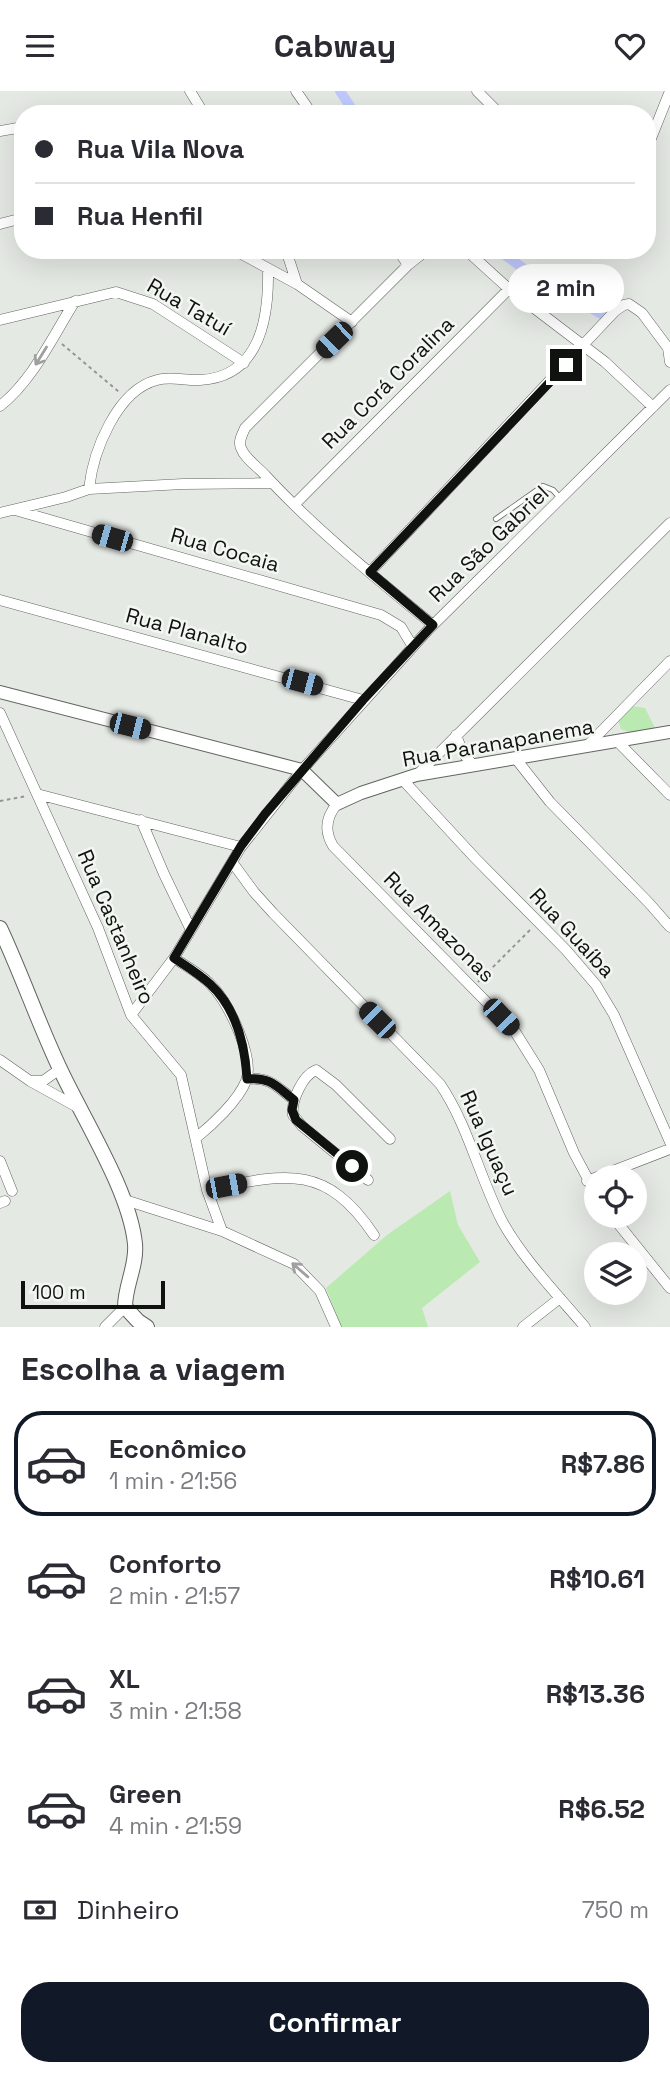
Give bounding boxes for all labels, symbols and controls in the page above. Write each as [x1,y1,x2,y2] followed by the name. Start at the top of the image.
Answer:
[274,26,396,66] text: Cabway
[21,27,59,65] icon: menu
[611,27,649,65] icon: heart
[77,132,244,166] text: Rua Vila Nova
[77,199,203,233] text: Rua Henfil
[508,264,624,313] callout: 2 min
[142,272,237,342] street label: Rua Tatuí
[536,273,596,303] text: 2 min
[316,311,460,455] street label: Rua Corá Coralina
[312,318,357,362] car
[33,346,48,365] one-way arrow
[550,349,582,381] route end
[423,480,554,608] street label: Rua São Gabriel
[168,521,283,578] street label: Rua Cocaia
[89,522,136,554] car
[123,601,251,660] street label: Rua Planalto
[279,666,326,698] car
[108,711,153,741] car
[400,712,596,773] street label: Rua Paranapanema
[72,845,161,1008] street label: Rua Castanheiro
[378,865,501,988] street label: Rua Amazonas
[524,882,621,983] street label: Rua Guaíba
[479,995,524,1039] car
[355,998,400,1042] car
[454,1086,525,1200] street label: Rua Iguaçu
[336,1150,368,1182] route start
[584,1165,647,1305] map controls
[584,1165,647,1228] button: locate
[204,1172,249,1200] car
[584,1242,647,1305] button: layers
[291,1262,309,1278] one-way arrow
[21,1278,164,1310] scale bar
[32,1280,86,1305] text: 100 m
[21,1349,286,1389] text: Escolha a viagem
[25,1432,88,1495] icon: car
[109,1432,247,1466] text: Econômico
[561,1447,645,1481] text: R$7.86
[109,1466,237,1496] text: 1 min · 21:56
[25,1547,88,1610] icon: car
[109,1547,222,1581] text: Conforto
[549,1562,645,1596] text: R$10.61
[109,1581,240,1611] text: 2 min · 21:57
[25,1662,88,1725] icon: car
[109,1662,140,1696] text: XL
[546,1677,645,1711] text: R$13.36
[109,1696,242,1726] text: 3 min · 21:58
[25,1777,88,1840] icon: car
[109,1777,182,1811] text: Green
[558,1792,645,1826] text: R$6.52
[109,1811,242,1841] text: 4 min · 21:59
[21,1891,59,1929] icon: cash
[77,1893,180,1927] text: Dinheiro
[582,1895,649,1925] text: 750 m
[21,1982,649,2062] button: Confirmar

